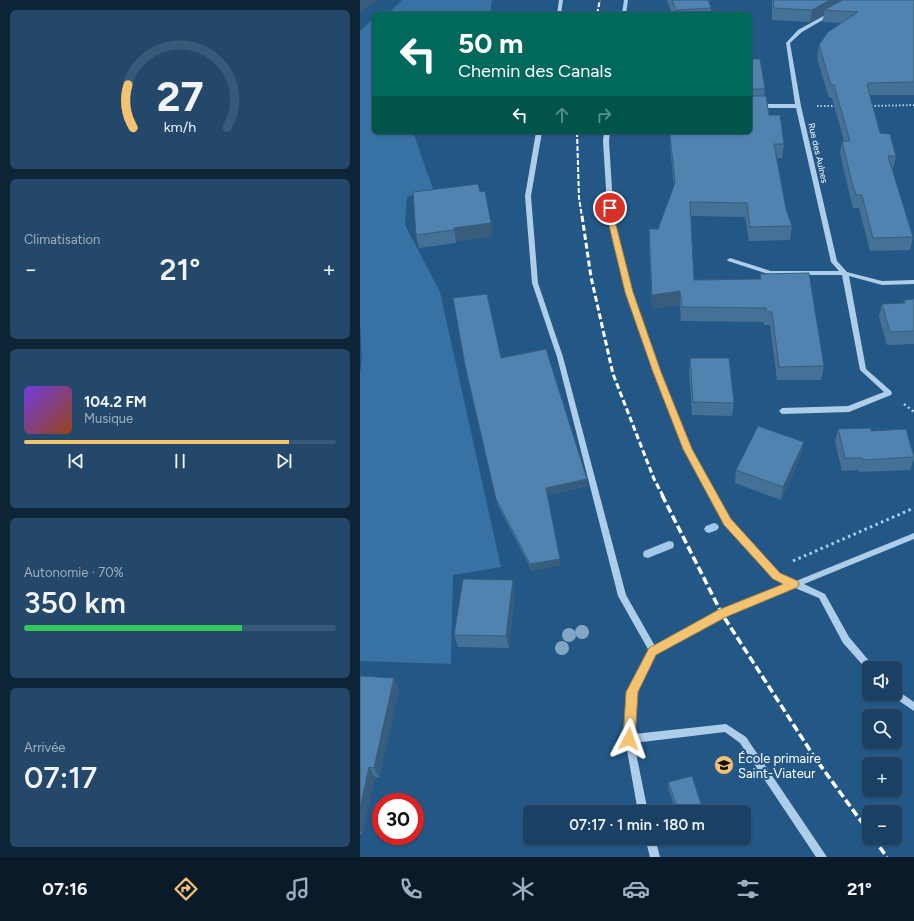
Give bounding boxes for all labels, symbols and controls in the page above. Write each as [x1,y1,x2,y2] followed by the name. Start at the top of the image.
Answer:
[458,26,524,60] text: 50 m
[392,28,444,80] icon: left
[458,60,612,82] text: Chemin des Canals
[156,71,204,121] text: 27
[509,104,531,126] icon: left
[551,104,573,126] icon: ahead
[593,104,615,126] icon: right
[164,117,196,135] text: km/h
[806,122,831,184] street label: Rue des Aulnes
[593,191,627,225] pin
[599,197,621,219] icon: arrive
[24,232,100,247] text: Climatisation
[160,251,200,288] text: 21°
[24,256,38,283] text: −
[322,256,336,283] text: +
[84,393,147,411] text: 104.2 FM
[84,411,133,426] text: Musique
[65,450,87,472] icon: previous
[169,450,191,472] icon: pause
[273,450,295,472] icon: next
[24,565,124,580] text: Autonomie · 70%
[24,584,126,621] text: 350 km
[862,661,902,845] map controls
[862,661,902,701] button: sound
[862,709,902,749] button: search
[608,718,650,760] position arrow
[24,740,65,755] text: Arrivée
[738,751,821,781] place label: École primaire Saint-Viateur
[713,754,735,776] school or university icon: École primaire Saint-Viateur
[862,757,902,797] button: +
[24,759,97,796] text: 07:17
[372,793,424,845] speed limit sign: 30
[862,805,902,845] button: −
[569,816,705,834] text: 07:17 · 1 min · 180 m
[172,875,200,903] icon: directions
[284,875,312,903] icon: music
[397,875,425,903] icon: phone
[509,875,537,903] icon: climate
[622,875,650,903] icon: car
[734,875,762,903] icon: filters
[42,878,87,900] text: 07:16
[847,878,872,900] text: 21°

